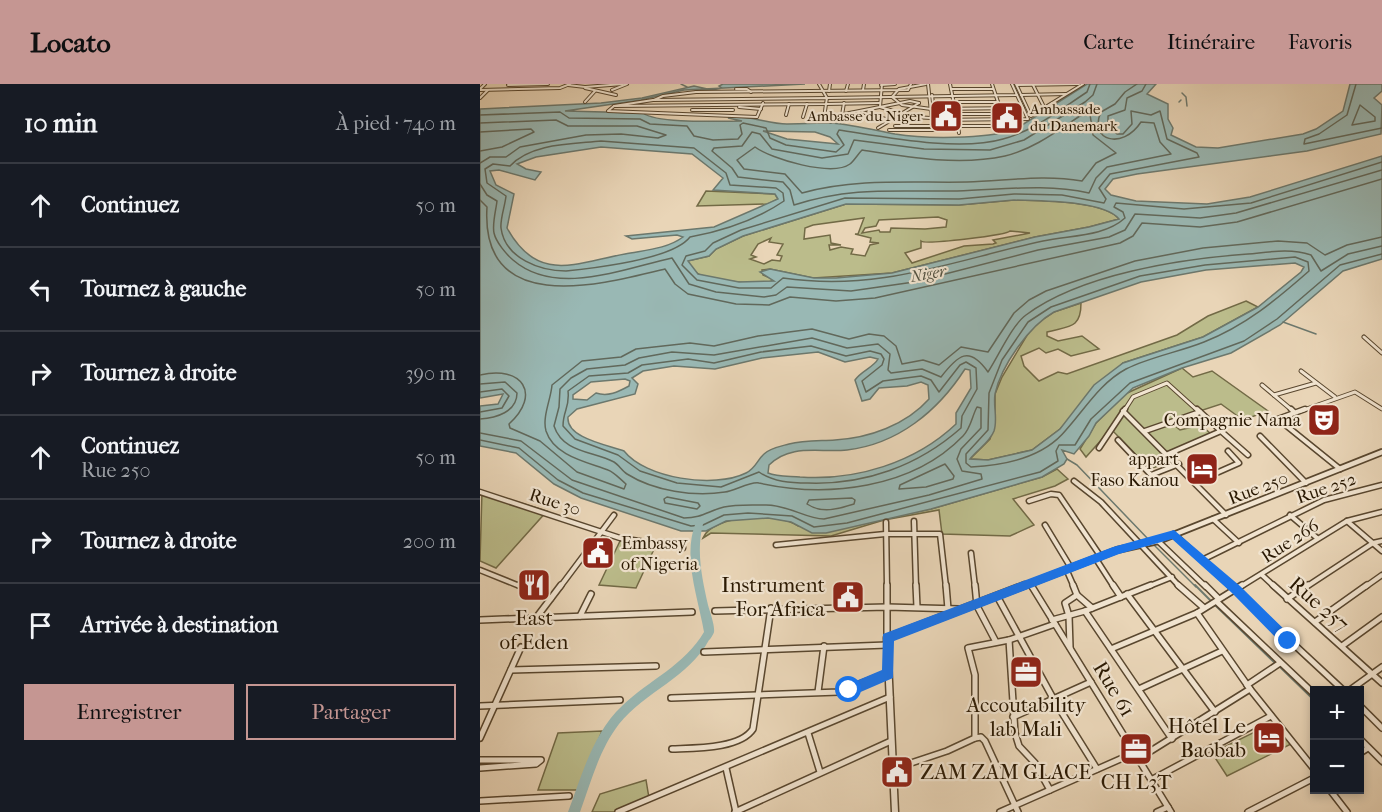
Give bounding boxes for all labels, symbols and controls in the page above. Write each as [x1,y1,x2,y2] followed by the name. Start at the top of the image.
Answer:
[30,26,111,59] text: Locato
[1083,30,1134,54] text: Carte
[1167,30,1255,54] text: Itinéraire
[1288,30,1352,54] text: Favoris
[928,98,964,134] public building icon: Ambasse du Niger
[989,100,1025,136] public building icon: Ambassade du Danemark
[1029,100,1118,135] place label: Ambassade du Danemark
[806,107,924,125] place label: Ambasse du Niger
[24,108,97,139] text: 10 min
[336,112,456,135] text: À pied · 740 m
[24,189,57,222] icon: ahead
[81,192,179,218] text: Continuez
[415,194,456,217] text: 50 m
[908,261,949,286] water label: Niger
[24,273,57,306] icon: left
[81,276,246,302] text: Tournez à gauche
[415,278,456,301] text: 50 m
[24,357,57,390] icon: right
[81,360,237,386] text: Tournez à droite
[405,362,456,385] text: 390 m
[1306,402,1342,438] theatre icon: Compagnie Nama
[1164,410,1302,431] place label: Compagnie Nama
[81,433,179,459] text: Continuez
[24,441,57,474] icon: ahead
[415,446,456,469] text: 50 m
[1090,449,1180,491] place label: appart Faso Kanou
[1184,451,1220,487] hotel icon: appart Faso Kanou
[81,459,151,482] text: Rue 250
[1225,467,1291,509] street label: Rue 250
[1293,468,1359,508] street label: Rue 252
[526,484,583,521] street label: Rue 30
[1258,515,1323,568] street label: Rue 266
[24,525,57,558] icon: right
[81,528,237,554] text: Tournez à droite
[403,530,456,553] text: 200 m
[621,533,699,575] place label: Embassy of Nigeria
[580,535,616,571] public building icon: Embassy of Nigeria
[516,567,552,603] restaurant icon: East of Eden
[1284,571,1354,637] street label: Rue 257
[721,573,826,621] place label: Instrument For Africa
[830,579,866,615] public building icon: Instrument For Africa
[500,606,568,654] place label: East of Eden
[24,609,57,642] icon: arrive
[81,612,278,638] text: Arrivée à destination
[1274,627,1300,653] route end
[1008,654,1044,690] office icon: Accoutability lab Mali
[1088,657,1140,721] street label: Rue 61
[835,676,861,702] route start
[24,684,234,740] button: Enregistrer
[246,684,456,740] button: Partager
[1310,686,1364,794] map controls
[1310,686,1364,740] button: +
[965,693,1086,741] place label: Accoutability lab Mali
[1168,714,1246,762] place label: Hôtel Le Baobab
[1251,720,1287,756] hotel icon: Hôtel Le Baobab
[1118,731,1154,767] office icon: CH L3T
[1310,740,1364,794] button: −
[879,754,915,790] public building icon: ZAM ZAM GLACE
[920,760,1091,784] place label: ZAM ZAM GLACE
[1101,770,1172,794] place label: CH L3T

